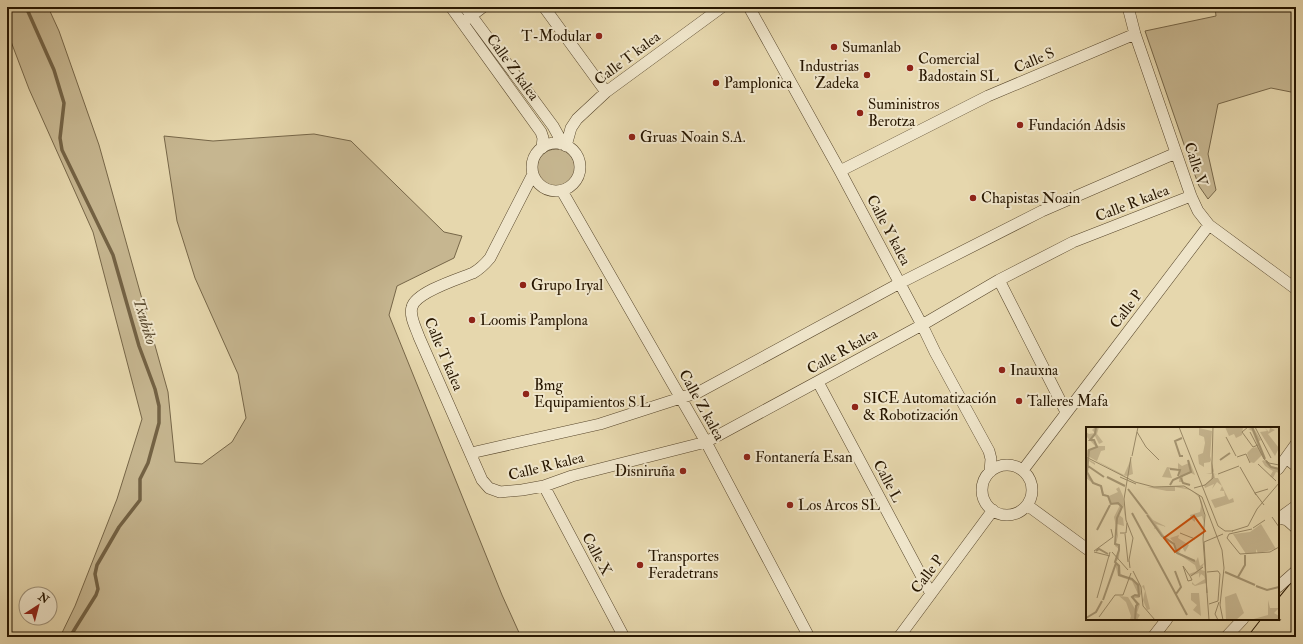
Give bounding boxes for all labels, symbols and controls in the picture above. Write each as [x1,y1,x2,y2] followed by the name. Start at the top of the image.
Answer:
[521,27,591,46] place label: T-Modular
[590,27,665,89] street label: Calle T kalea
[482,30,544,105] street label: Calle Z kalea
[594,31,604,41] marker: T-Modular
[842,38,901,57] place label: Sumanlab
[829,42,839,52] marker: Sumanlab
[1011,43,1057,78] street label: Calle S
[918,50,999,86] place label: Comercial Badostain SL
[799,57,860,93] place label: Industrias Zadeka
[905,63,915,73] marker: Comercial Badostain SL
[862,70,872,80] marker: Industrias Zadeka
[724,74,793,94] place label: Pamplonica
[711,78,721,88] marker: Pamplonica
[868,95,939,131] place label: Suministros Berotza
[855,108,865,118] marker: Suministros Berotza
[1028,116,1125,135] place label: Fundación Adsis
[1015,120,1025,130] marker: Fundación Adsis
[640,128,746,147] place label: Gruas Noain S.A.
[627,132,637,142] marker: Gruas Noain S.A.
[1180,140,1212,190] street label: Calle V
[1093,180,1173,226] street label: Calle R kalea
[981,189,1080,209] place label: Chapistas Noain
[862,192,915,269] street label: Calle Y kalea
[968,193,978,203] marker: Chapistas Noain
[531,276,603,296] place label: Grupo Iryal
[518,280,528,290] marker: Grupo Iryal
[1106,286,1147,332] street label: Calle P
[129,296,162,347] water label: Txubiko
[480,311,589,331] place label: Loomis Pamplona
[420,315,468,395] street label: Calle T kalea
[467,315,477,325] marker: Loomis Pamplona
[804,324,881,379] street label: Calle R kalea
[1010,361,1059,380] place label: Inauxna
[997,365,1007,375] marker: Inauxna
[674,367,729,445] street label: Calle Z kalea
[534,376,650,413] place label: Bmg Equipamientos S L
[521,389,531,399] marker: Bmg Equipamientos S L
[863,389,997,425] place label: SICE Automatización & Robotización
[1027,392,1109,411] place label: Talleres Mafa
[1014,396,1024,406] marker: Talleres Mafa
[850,402,860,412] marker: SICE Automatización & Robotización
[1086,427,1279,620] inset map
[506,448,587,485] street label: Calle R kalea
[755,448,853,467] place label: Fontanería Esan
[742,452,752,462] marker: Fontanería Esan
[869,457,907,506] street label: Calle L
[615,462,676,481] place label: Disniruña
[678,466,688,476] marker: Disniruña
[798,496,880,515] place label: Los Arcos SL
[785,500,795,510] marker: Los Arcos SL
[577,530,616,579] street label: Calle X
[648,547,719,583] place label: Transportes Feradetrans
[907,551,948,597] street label: Calle P
[635,560,645,570] marker: Transportes Feradetrans
[18,586,58,626] north arrow
[35,590,52,607] text: N

